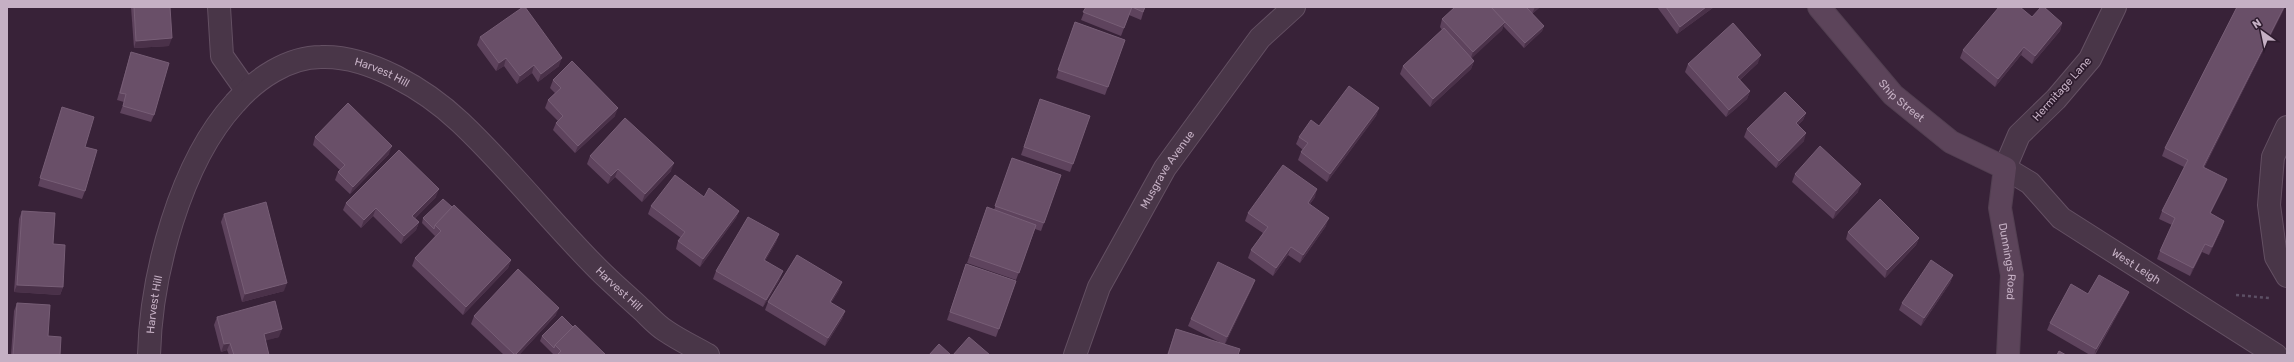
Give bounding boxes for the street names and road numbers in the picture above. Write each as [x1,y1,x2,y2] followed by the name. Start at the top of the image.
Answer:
[2030,54,2094,124] street label: Hermitage Lane
[353,55,412,90] street label: Harvest Hill
[1876,77,1928,125] street label: Ship Street
[1137,128,1197,211] street label: Musgrave Avenue
[1996,222,2019,300] street label: Dunnings Road
[2109,246,2163,286] street label: West Leigh
[593,264,645,314] street label: Harvest Hill
[144,274,165,334] street label: Harvest Hill

